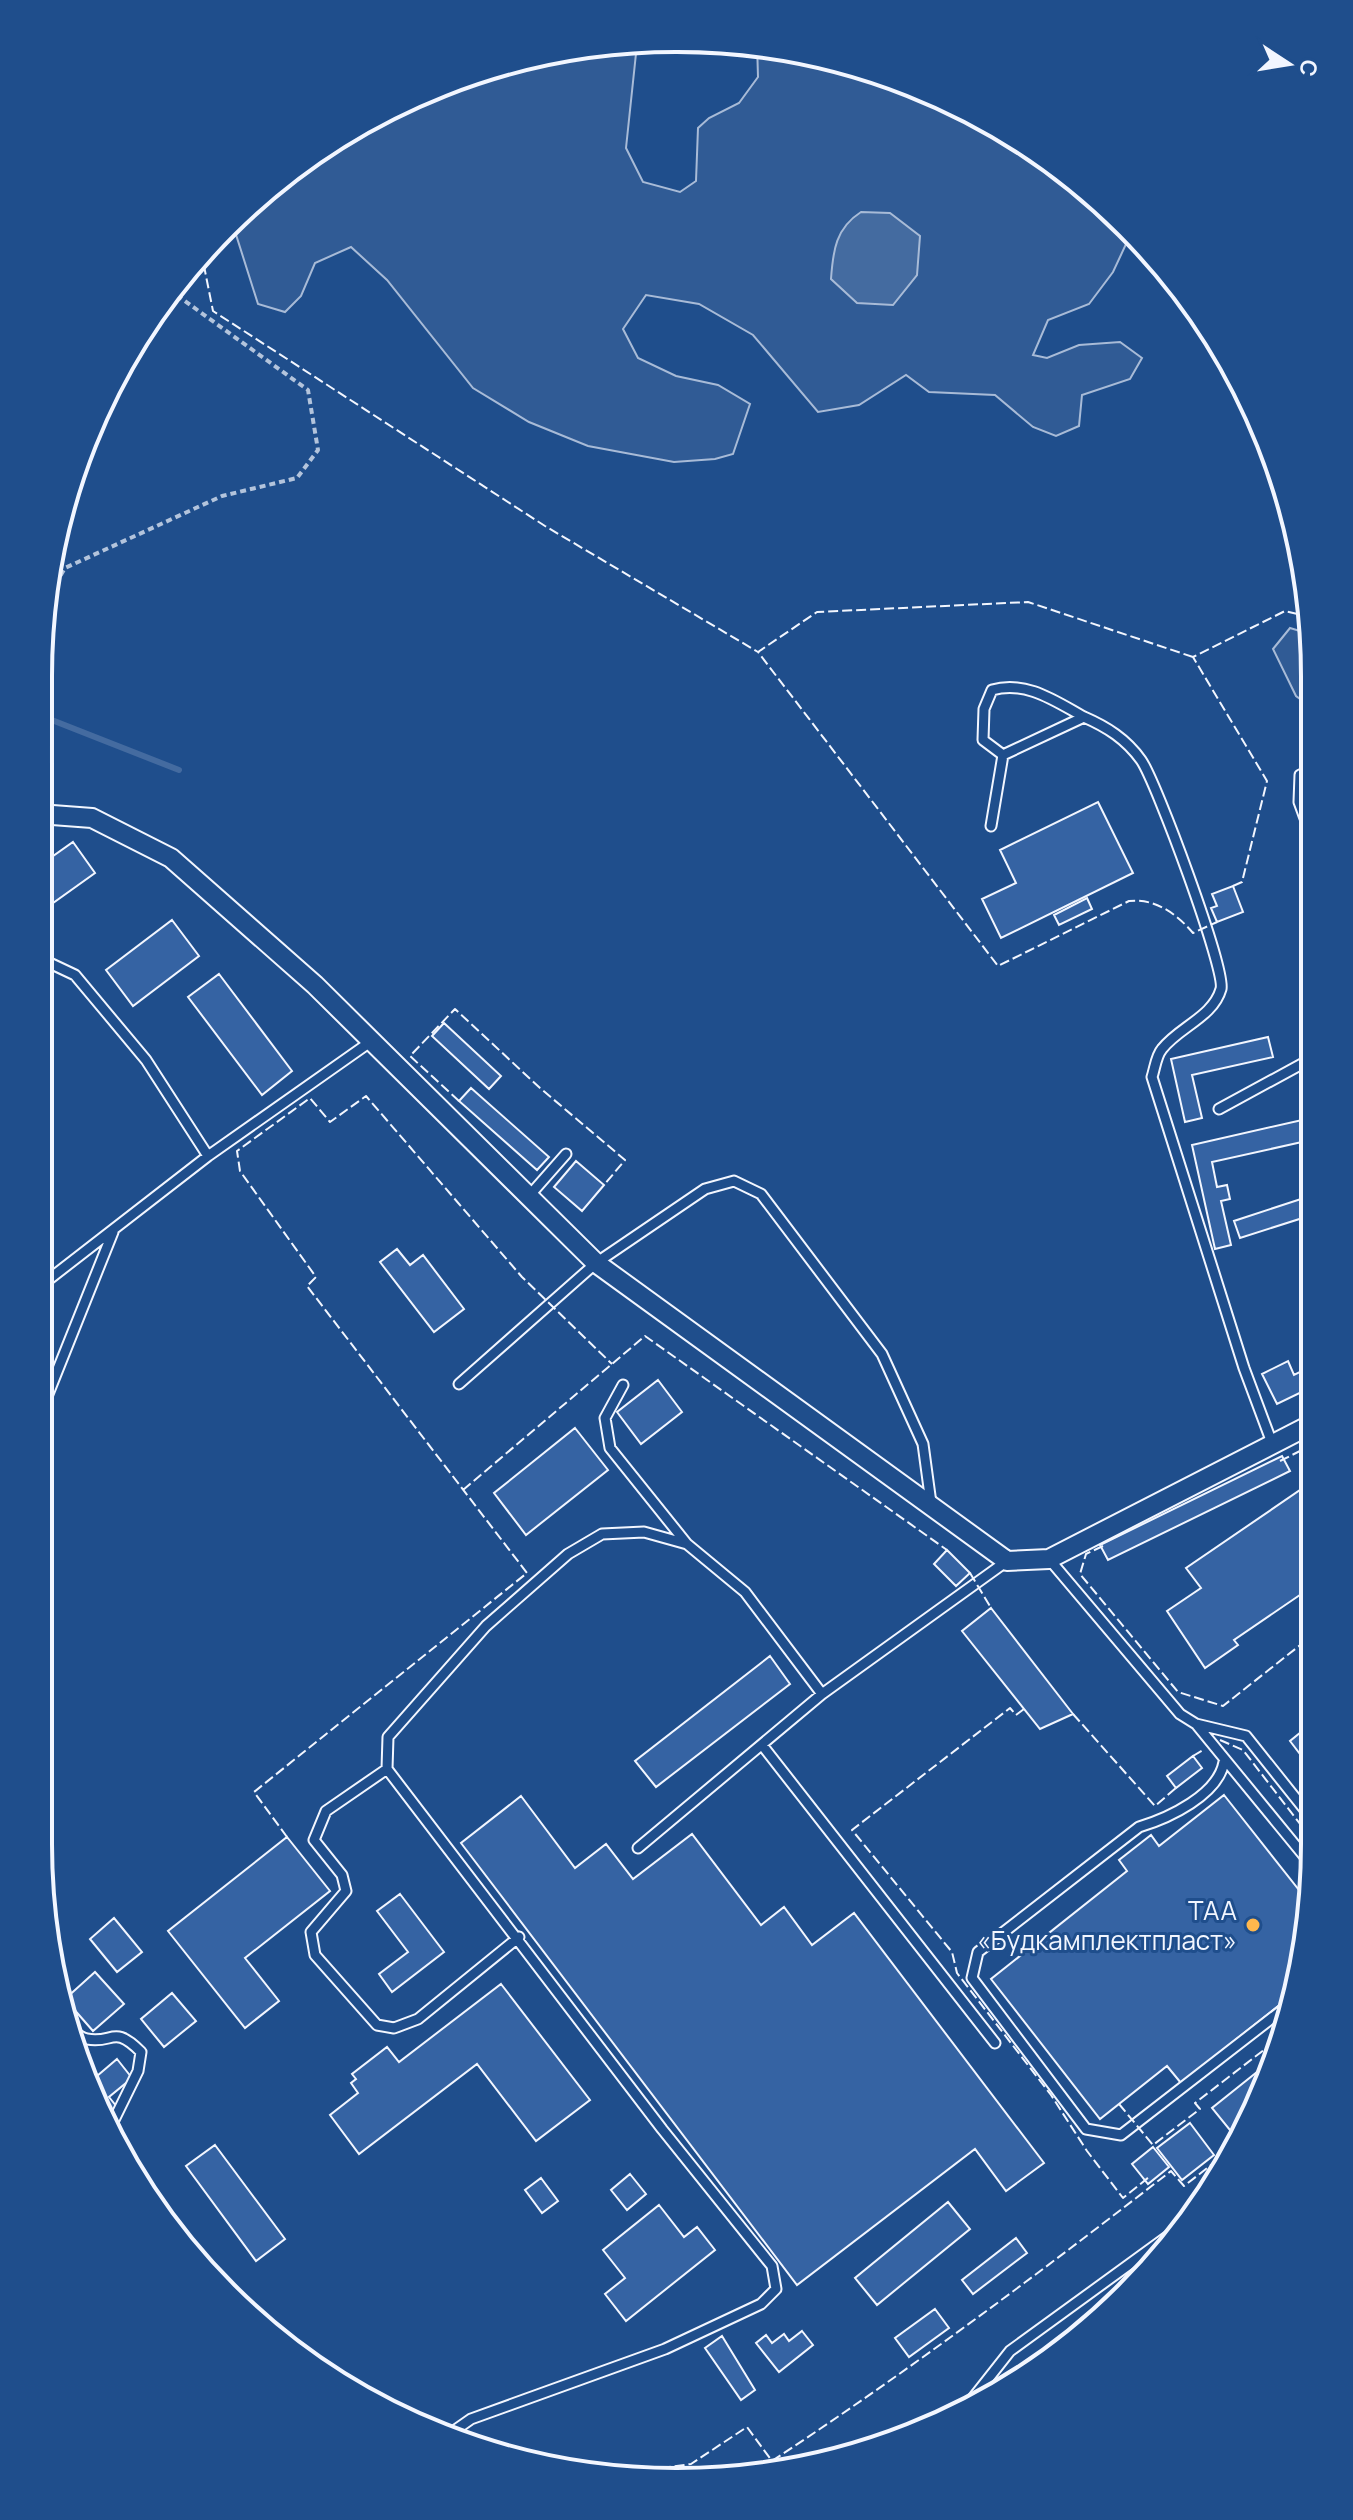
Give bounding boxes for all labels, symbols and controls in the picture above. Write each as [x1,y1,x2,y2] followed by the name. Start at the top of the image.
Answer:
[1249,24,1329,104] north arrow
[1292,57,1325,79] text: С
[977,1892,1237,1958] place label: ТАА «Будкамплектпласт»
[1244,1916,1262,1934] marker: ТАА «Будкамплектпласт»

